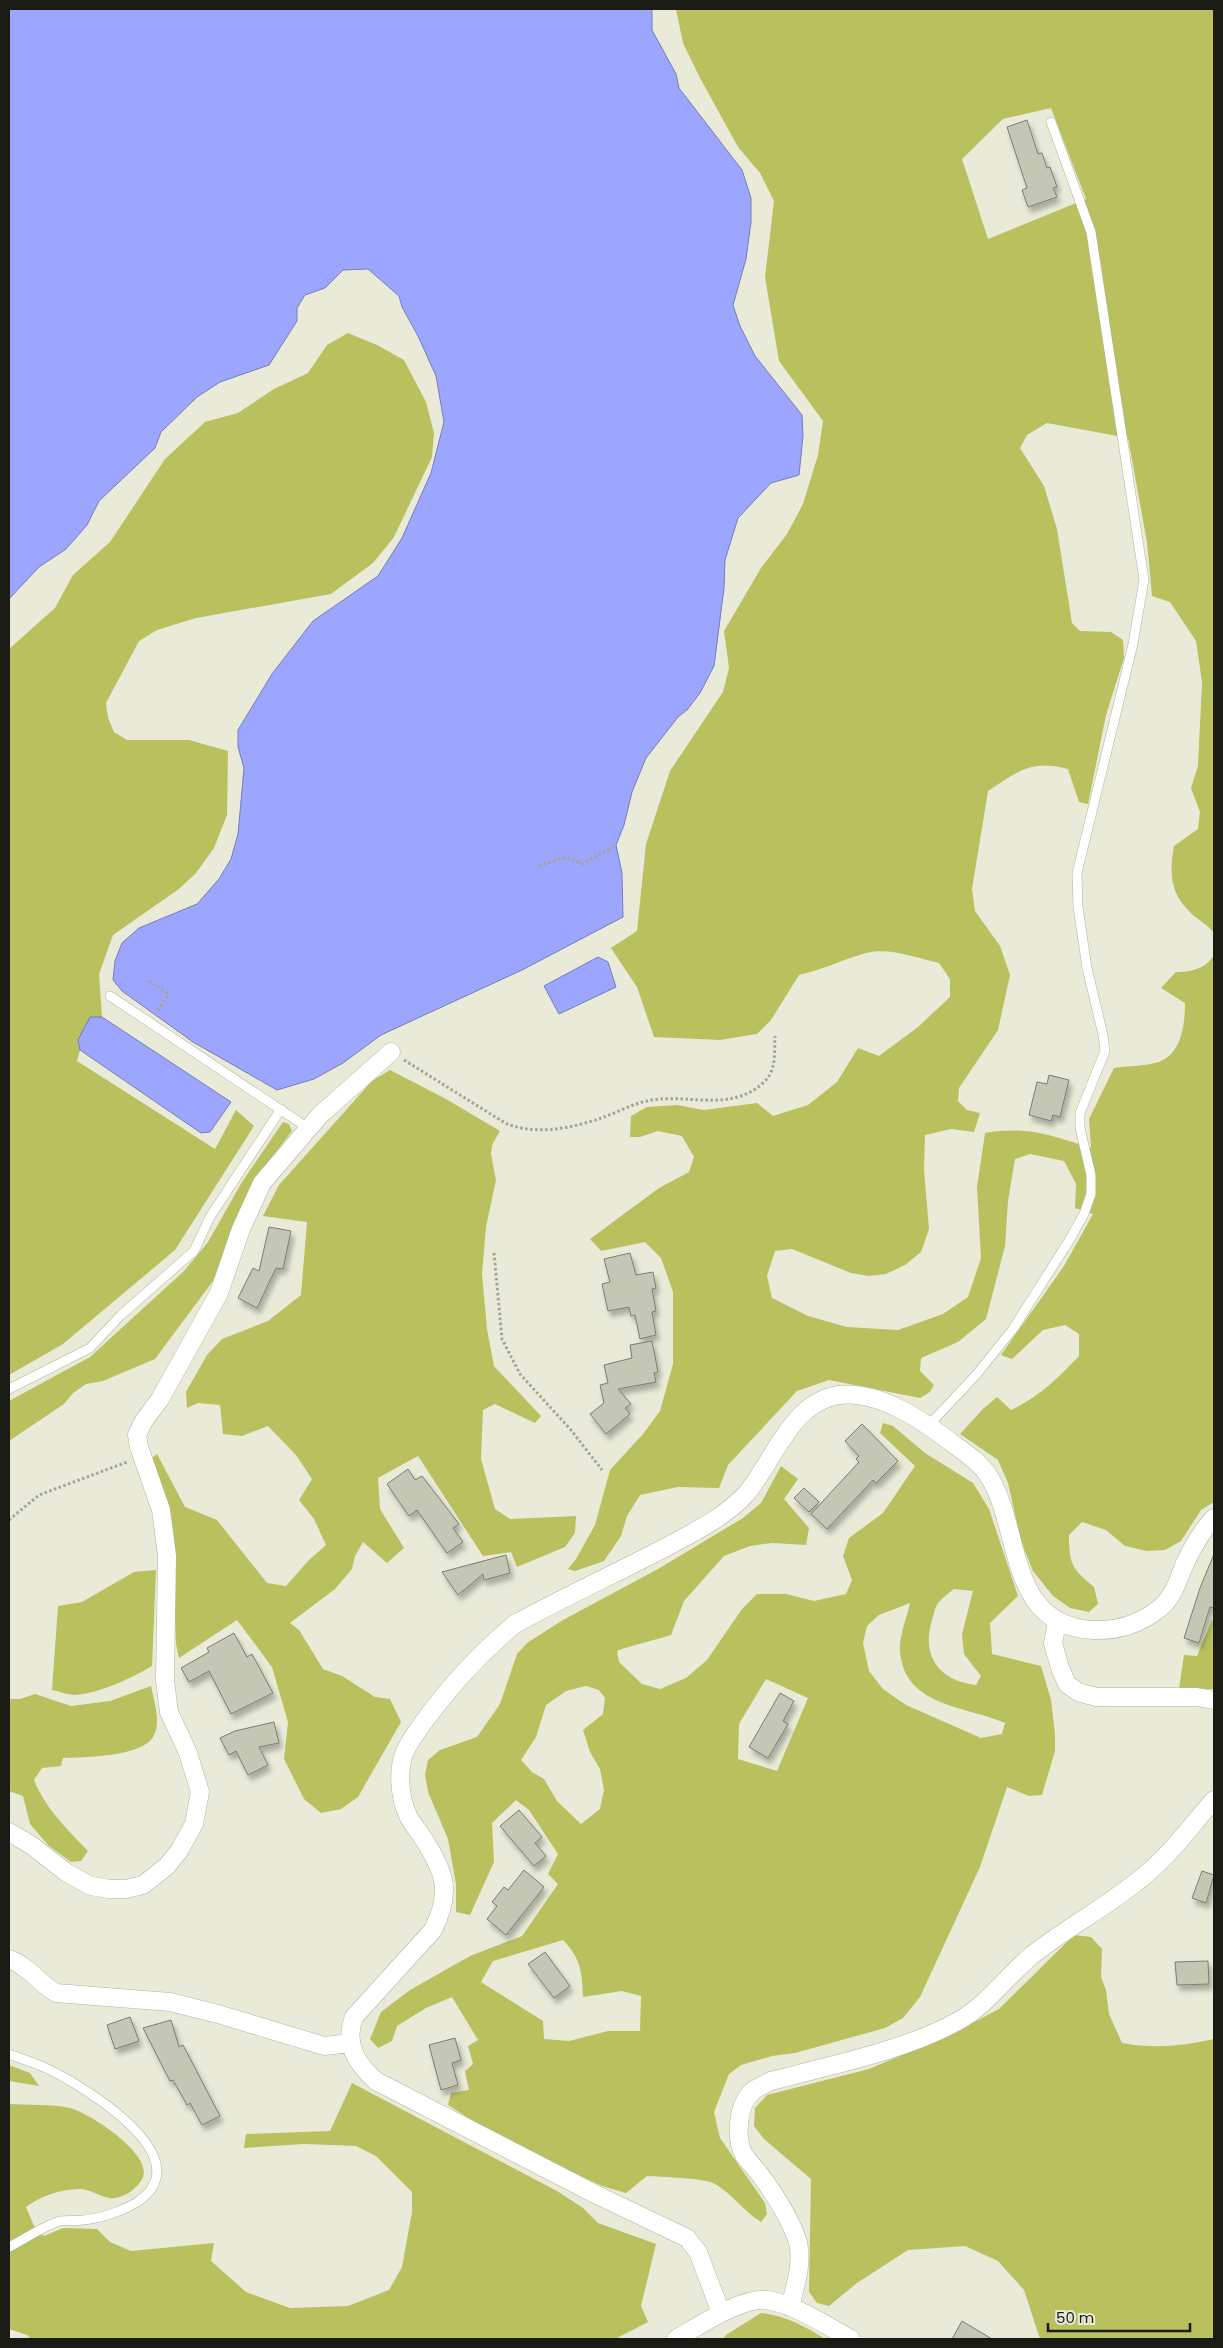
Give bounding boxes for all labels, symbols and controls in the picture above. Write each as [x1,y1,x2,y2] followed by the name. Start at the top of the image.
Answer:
[1048,2300,1190,2332] scale bar
[1056,2307,1094,2328] text: 50 m

